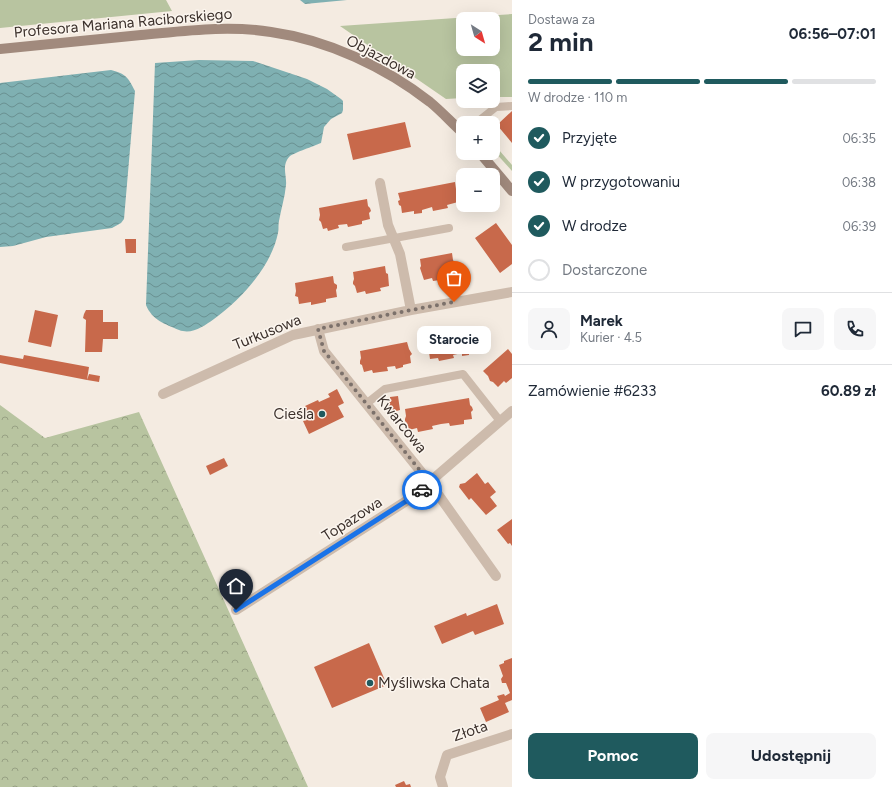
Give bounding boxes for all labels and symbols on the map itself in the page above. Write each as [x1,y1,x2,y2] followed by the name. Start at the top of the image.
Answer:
[13,4,233,42] street label: Profesora Mariana Raciborskiego
[456,12,500,56] north arrow
[343,31,419,83] street label: Objazdowa
[437,261,471,302] pin
[231,310,303,354] street label: Turkusowa
[417,326,491,354] callout: Starocie
[373,391,431,457] street label: Kwarcowa
[274,405,314,423] place label: Cieśla
[317,409,327,419] marker: Cieśla
[402,470,442,510] courier
[319,493,385,545] street label: Topazowa
[219,569,253,610] pin
[378,674,490,692] place label: Myśliwska Chata
[365,678,375,688] marker: Myśliwska Chata
[450,717,490,745] street label: Złota

